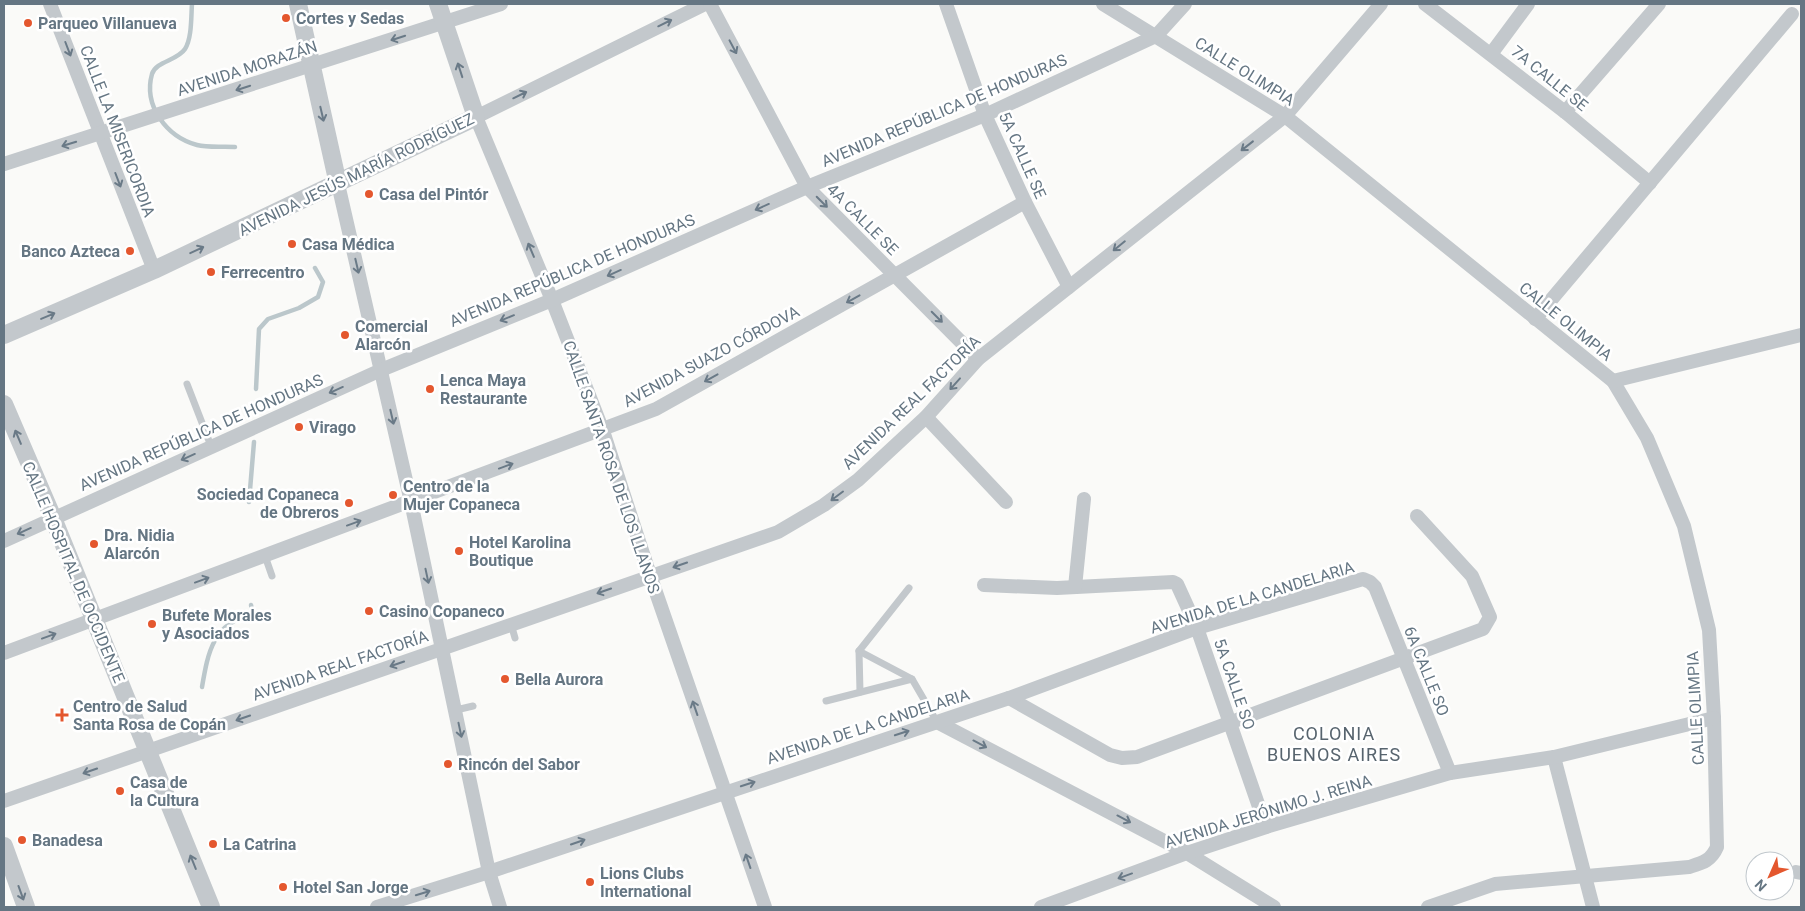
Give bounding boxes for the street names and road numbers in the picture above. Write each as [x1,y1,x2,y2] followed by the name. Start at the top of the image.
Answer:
[1191,33,1299,110] street label: CALLE OLIMPIA
[175,37,320,100] street label: AVENIDA MORAZÁN
[1508,42,1592,115] street label: 7A CALLE SE
[76,43,159,220] street label: CALLE LA MISERICORDIA
[819,50,1070,171] street label: AVENIDA REPÚBLICA DE HONDURAS
[235,109,477,240] street label: AVENIDA JESÚS MARÍA RODRÍGUEZ
[995,109,1050,202] street label: 5A CALLE SE
[823,180,902,259] street label: 4A CALLE SE
[447,210,698,331] street label: AVENIDA REPÚBLICA DE HONDURAS
[1515,278,1616,365] street label: CALLE OLIMPIA
[619,301,803,411] street label: AVENIDA SUAZO CÓRDOVA
[838,331,985,473] street label: AVENIDA REAL FACTORÍA
[559,338,664,596] street label: CALLE SANTA ROSA DE LOS LLANOS
[76,370,326,495] street label: AVENIDA REPÚBLICA DE HONDURAS
[18,459,129,686] street label: CALLE HOSPITAL DE OCCIDENTE
[1148,557,1357,638] street label: AVENIDA DE LA CANDELARIA
[1400,624,1453,719] street label: 6A CALLE SO
[250,626,431,705] street label: AVENIDA REAL FACTORÍA
[1210,636,1259,732] street label: 5A CALLE SO
[1683,650,1708,765] street label: CALLE OLIMPIA
[764,684,972,768] street label: AVENIDA DE LA CANDELARIA
[1162,770,1374,852] street label: AVENIDA JERÓNIMO J. REINA

